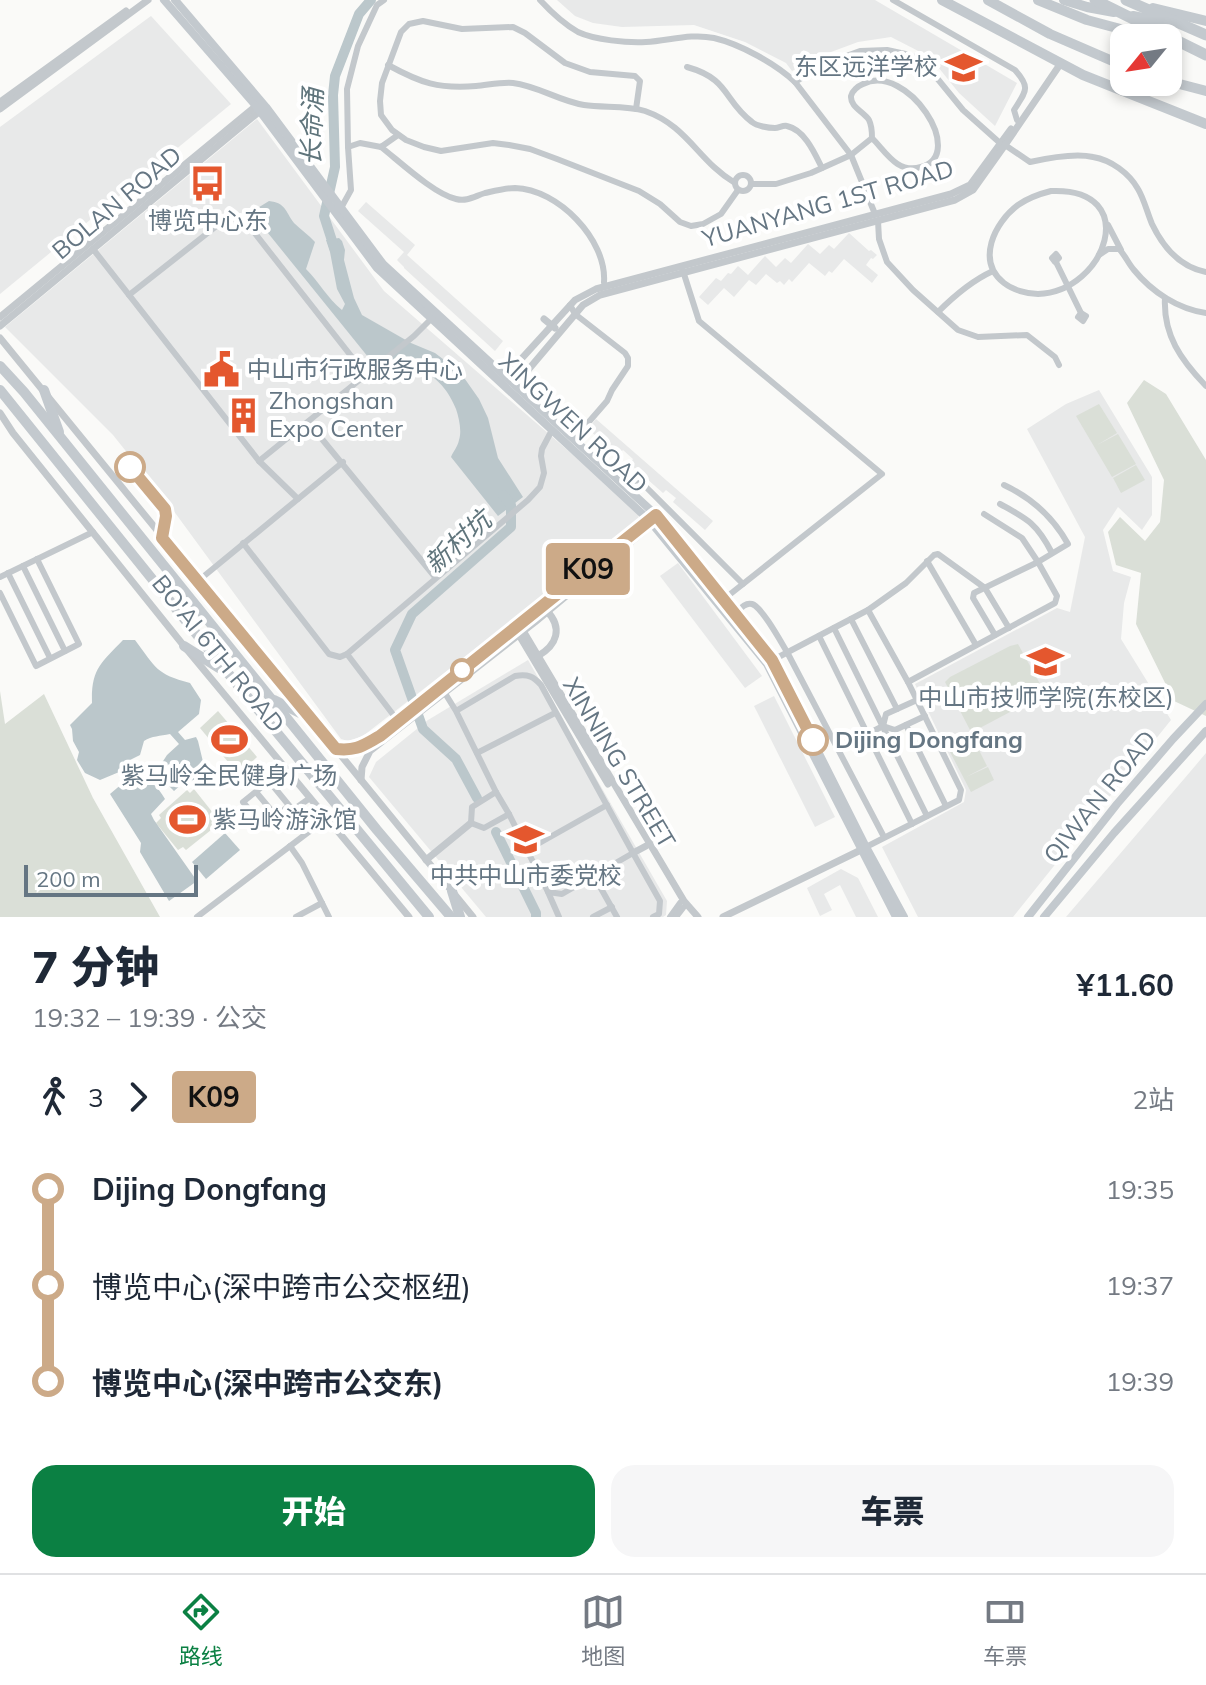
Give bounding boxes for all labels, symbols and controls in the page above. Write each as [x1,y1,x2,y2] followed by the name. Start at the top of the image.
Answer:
[1110,24,1182,96] north arrow
[1110,24,1182,96] map controls
[945,48,983,86] school or university icon: 东区远洋学校
[794,51,938,81] place label: 东区远洋学校
[294,84,329,167] water label: 长命涌
[46,139,187,265] street label: BOLAN ROAD
[698,153,957,254] street label: YUANYANG 1ST ROAD
[189,165,227,203] bus stop icon: 博览中心东
[148,205,268,235] place label: 博览中心东
[493,346,654,499] street label: XINGWEN ROAD
[202,351,240,389] public building icon: 中山市行政服务中心
[247,354,463,384] place label: 中山市行政服务中心
[269,385,403,443] place label: Zhongshan Expo Center
[224,396,262,434] building icon: Zhongshan Expo Center
[115,452,145,482] unlabelled marker
[418,501,501,580] water label: 新村坑
[542,543,634,595] line badge: K09
[562,551,614,586] text: K09
[146,569,292,738] street label: BO'AI 6TH ROAD
[1027,642,1065,680] school or university icon: 中山市技师学院(东校区)
[451,659,473,681] unlabelled marker
[557,672,683,854] street label: XINNING STREET
[918,682,1174,712] place label: 中山市技师学院(东校区)
[210,720,248,758] sports icon: 紫马岭全民健身广场
[835,724,1023,754] place label: Dijing Dongfang
[1037,724,1162,869] street label: QIWAN ROAD
[798,725,828,755] marker: Dijing Dongfang
[121,760,337,790] place label: 紫马岭全民健身广场
[168,801,206,839] sports icon: 紫马岭游泳馆
[213,804,357,834] place label: 紫马岭游泳馆
[507,820,545,858] school or university icon: 中共中山市委党校
[430,860,622,890] place label: 中共中山市委党校
[24,861,198,897] scale bar
[36,865,101,893] text: 200 m
[32,939,159,994] text: 7 分钟
[1077,966,1174,1004] text: ¥11.60
[32,1001,267,1034] text: 19:32 – 19:39 · 公交
[32,1075,76,1119] icon: walk
[116,1075,160,1119] icon: forward
[188,1079,240,1114] text: K09
[88,1081,104,1114] text: 3
[1132,1083,1174,1116] text: 2站
[92,1170,327,1208] text: Dijing Dongfang
[1106,1173,1174,1206] text: 19:35
[92,1268,471,1306] text: 博览中心(深中跨市公交枢纽)
[1106,1269,1174,1302] text: 19:37
[92,1364,443,1402] text: 博览中心(深中跨市公交东)
[1106,1365,1174,1398] text: 19:39
[32,1465,595,1557] button: 开始
[611,1465,1174,1557] button: 车票
[179,1590,223,1670] tab: 路线
[581,1590,625,1670] tab: 地图
[983,1590,1027,1670] tab: 车票

